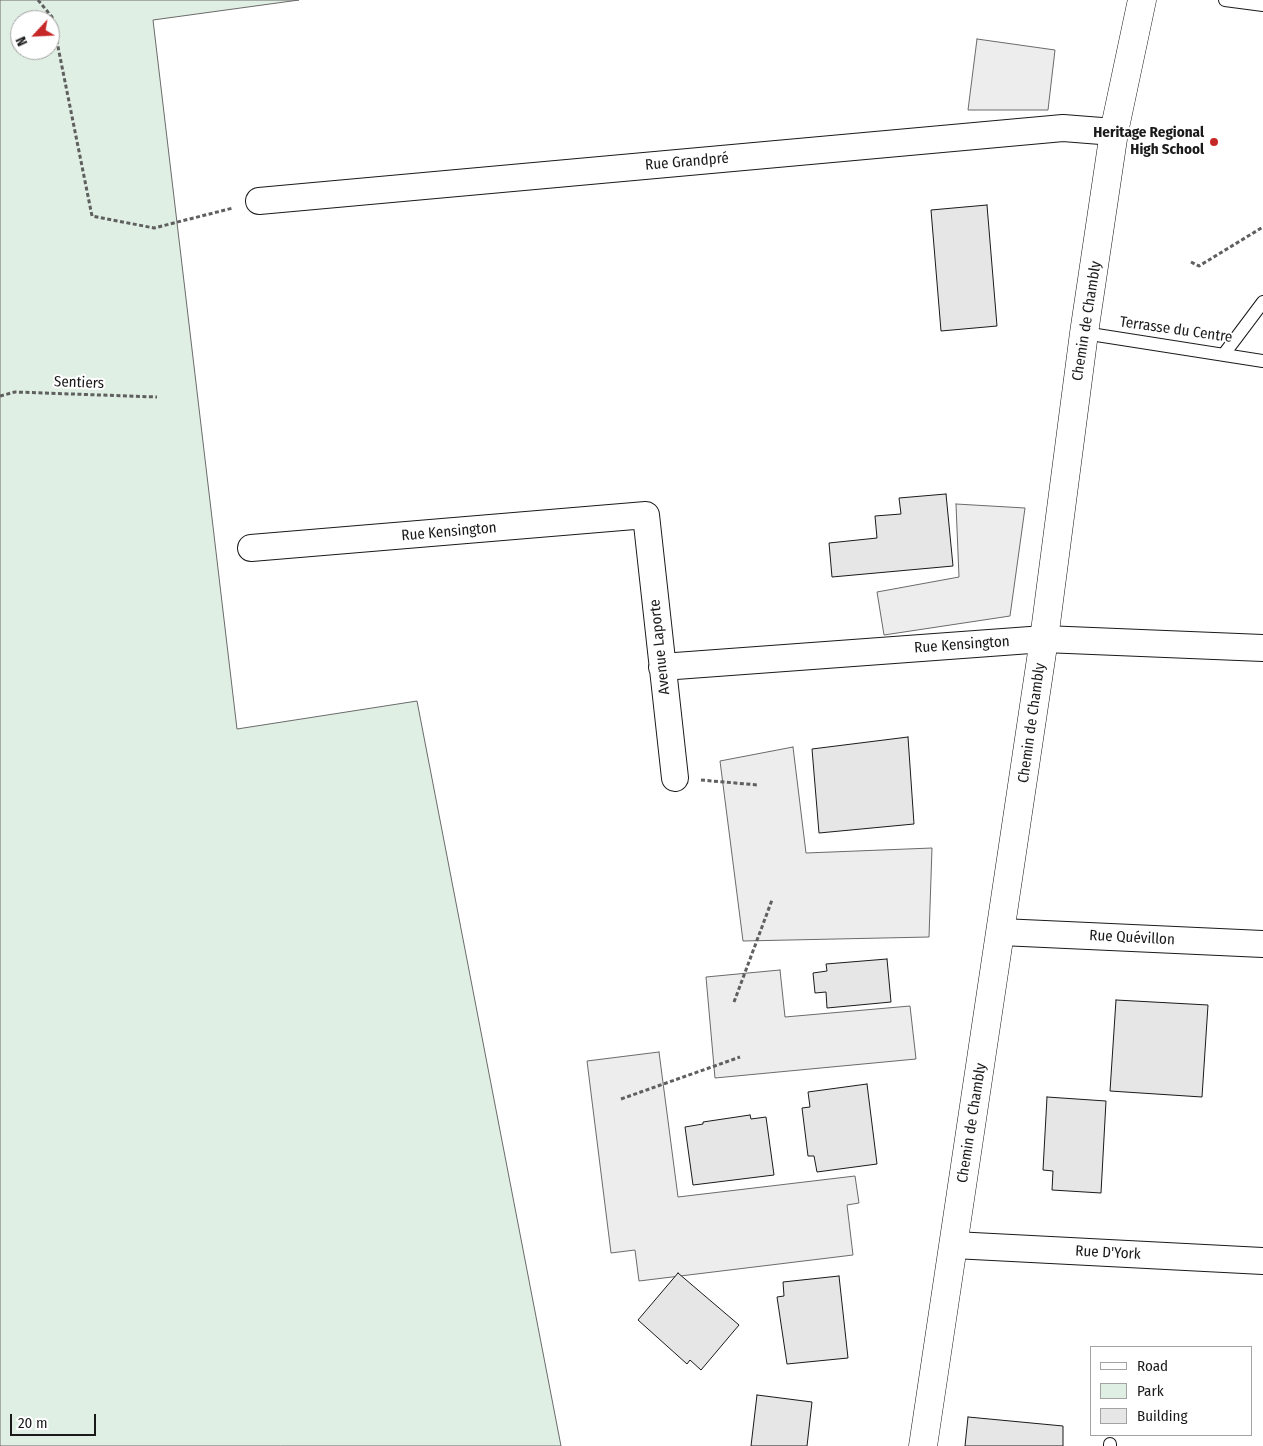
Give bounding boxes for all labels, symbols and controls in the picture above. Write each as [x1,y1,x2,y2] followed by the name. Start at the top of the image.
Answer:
[10,10,60,60] north arrow
[12,34,31,49] text: N
[1093,124,1204,159] place label: Heritage Regional High School
[1208,136,1220,148] marker: Heritage Regional High School
[644,149,730,175] street label: Rue Grandpré
[1069,260,1105,382] street label: Chemin de Chambly
[1119,313,1233,347] street label: Terrasse du Centre
[54,373,104,393] street label: Sentiers
[401,519,497,545] street label: Rue Kensington
[646,598,674,696] street label: Avenue Laporte
[914,633,1010,657] street label: Rue Kensington
[1015,662,1049,784] street label: Chemin de Chambly
[1089,927,1175,949] street label: Rue Quévillon
[954,1062,990,1184] street label: Chemin de Chambly
[1075,1242,1141,1264] street label: Rue D'York
[1090,1346,1253,1436] legend
[1137,1357,1168,1375] text: Road
[1137,1382,1164,1400] text: Park
[12,1404,99,1436] scale bar
[1137,1407,1188,1425] text: Building
[18,1414,48,1432] text: 20 m

